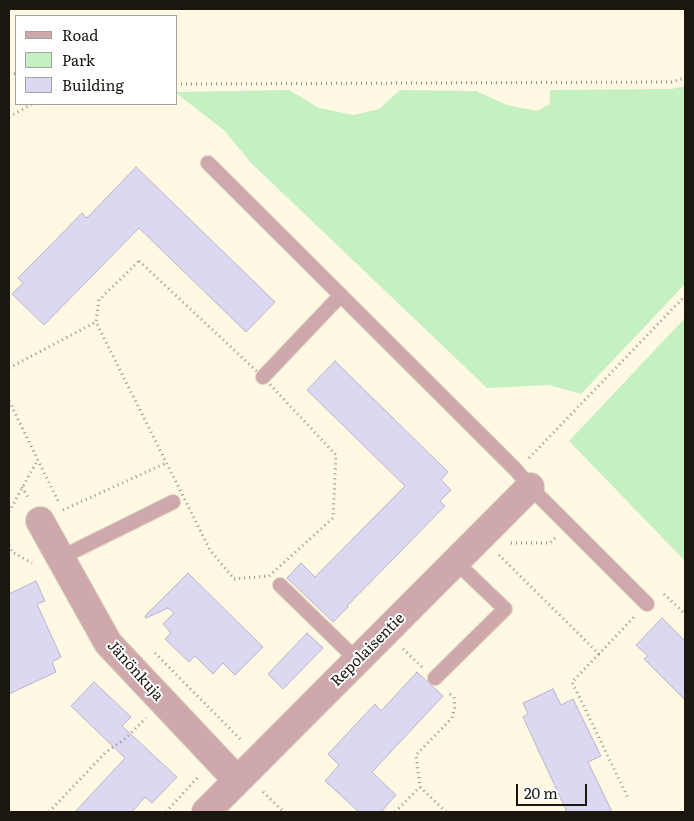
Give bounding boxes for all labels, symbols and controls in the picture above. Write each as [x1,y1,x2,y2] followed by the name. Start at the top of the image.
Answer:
[15,15,178,105] legend
[62,23,98,46] text: Road
[62,48,95,71] text: Park
[62,73,124,96] text: Building
[327,609,409,691] street label: Repolaisentie
[103,637,167,705] street label: Jänönkuja
[519,774,590,806] scale bar
[524,781,558,804] text: 20 m

